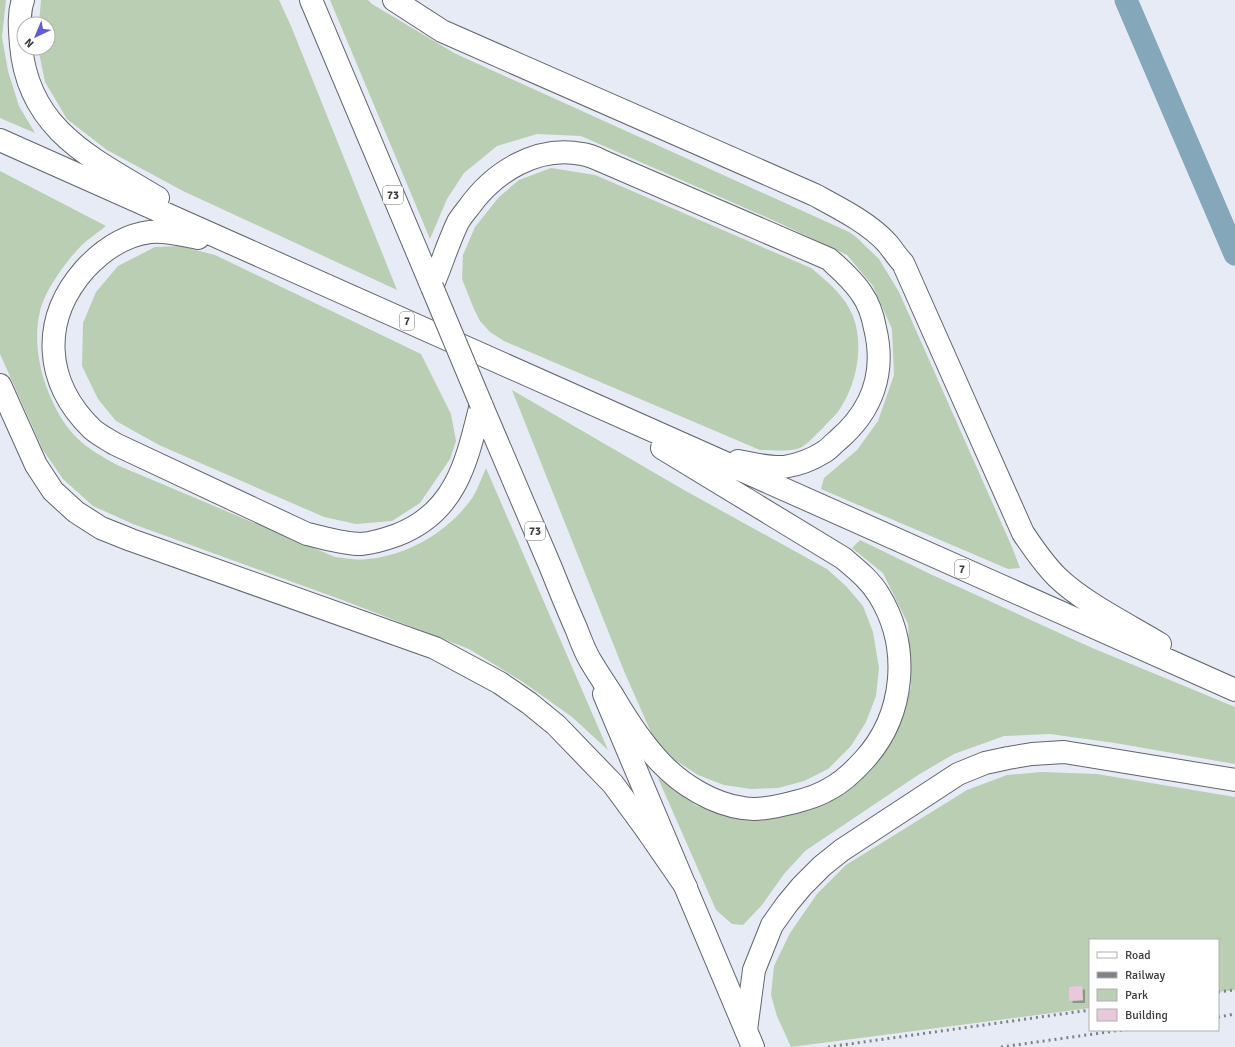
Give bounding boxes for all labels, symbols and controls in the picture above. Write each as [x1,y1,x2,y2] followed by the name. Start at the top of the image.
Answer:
[16,16,56,56] north arrow
[22,35,37,50] text: N
[383,186,403,204] road number: 73
[400,312,414,330] road number: 7
[525,522,545,540] road number: 73
[955,560,969,578] road number: 7
[1089,939,1219,1031] legend
[1125,948,1151,963] text: Road
[1125,968,1165,983] text: Railway
[1125,988,1148,1003] text: Park
[1125,1008,1168,1023] text: Building

